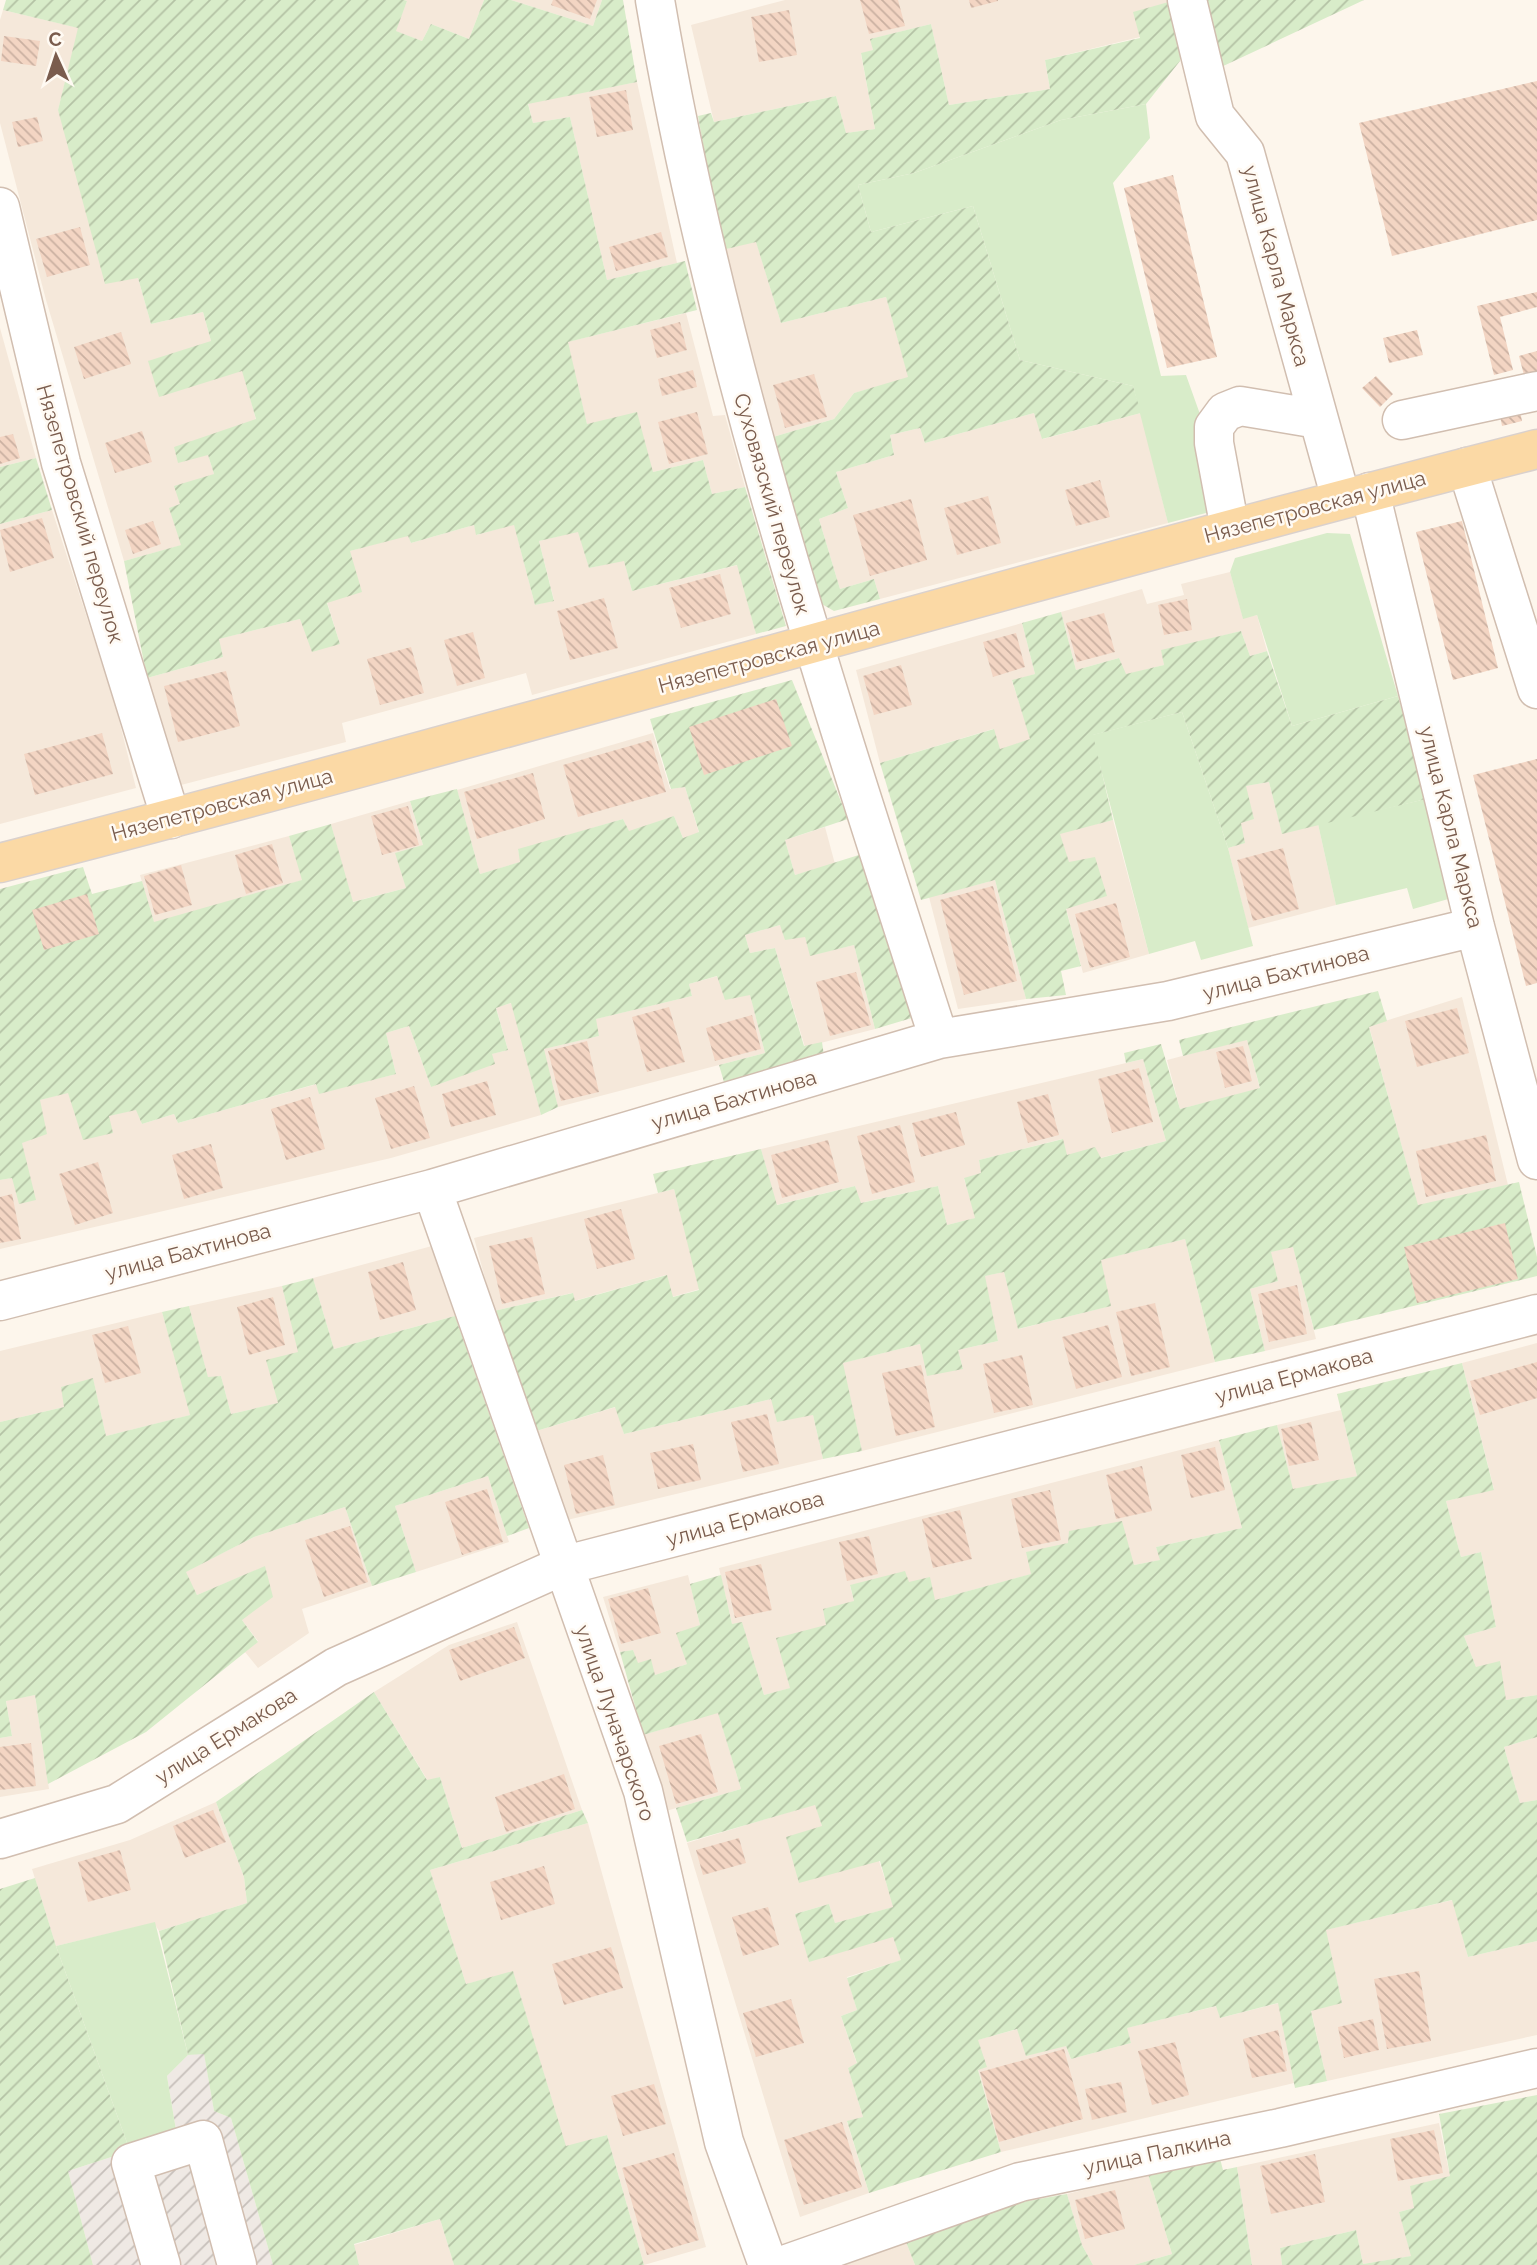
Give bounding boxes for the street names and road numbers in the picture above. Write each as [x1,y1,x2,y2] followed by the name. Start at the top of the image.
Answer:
[1238,163,1315,369] street label: улица Карла Маркса
[32,382,129,646] street label: Нязепетровский переулок
[729,390,816,618] street label: Суховязский переулок
[1201,465,1428,548] street label: Нязепетровская улица
[655,615,882,698] street label: Нязепетровская улица
[1414,723,1489,930] street label: улица Карла Маркса
[108,763,335,846] street label: Нязепетровская улица
[1200,940,1372,1005] street label: улица Бахтинова
[649,1064,819,1135] street label: улица Бахтинова
[102,1217,273,1286] street label: улица Бахтинова
[1212,1342,1375,1409] street label: улица Ермакова
[663,1485,826,1552] street label: улица Ермакова
[570,1622,661,1824] street label: улица Луначарского
[150,1682,301,1789] street label: улица Ермакова
[1081,2125,1233,2180] street label: улица Палкина

